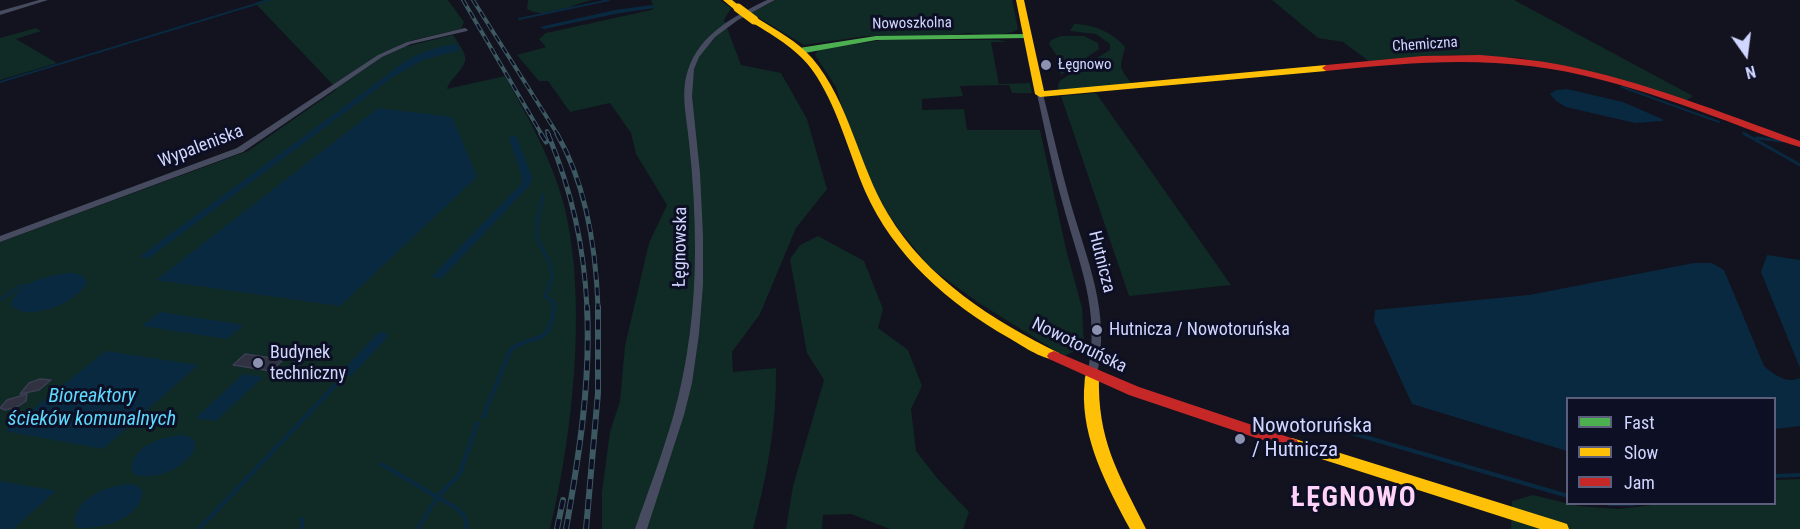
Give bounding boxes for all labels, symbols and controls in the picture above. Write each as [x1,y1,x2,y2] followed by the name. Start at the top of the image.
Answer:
[872,14,952,34] street label: Nowoszkolna
[1716,24,1776,84] north arrow
[1392,34,1458,56] street label: Chemiczna
[1058,56,1112,74] place label: Łęgnowo
[1039,58,1053,72] marker: Łęgnowo
[1743,62,1758,82] text: N
[156,121,246,173] street label: Wypaleniska
[670,207,692,287] street label: Łęgnowska
[1083,229,1119,295] street label: Hutnicza
[1028,314,1130,378] street label: Nowotoruńska
[1109,319,1290,341] place label: Hutnicza / Nowotoruńska
[1090,323,1104,337] marker: Hutnicza / Nowotoruńska
[270,342,346,385] place label: Budynek techniczny
[251,356,265,370] marker: Budynek techniczny
[8,385,176,432] water label: Bioreaktory ścieków komunalnych
[1566,397,1776,505] legend
[1624,412,1655,433] text: Fast
[1252,414,1372,464] place label: Nowotoruńska / Hutnicza
[1233,432,1247,446] marker: Nowotoruńska / Hutnicza
[1624,442,1658,463] text: Slow
[1624,472,1655,493] text: Jam
[1291,482,1417,516] district label: ŁĘGNOWO

